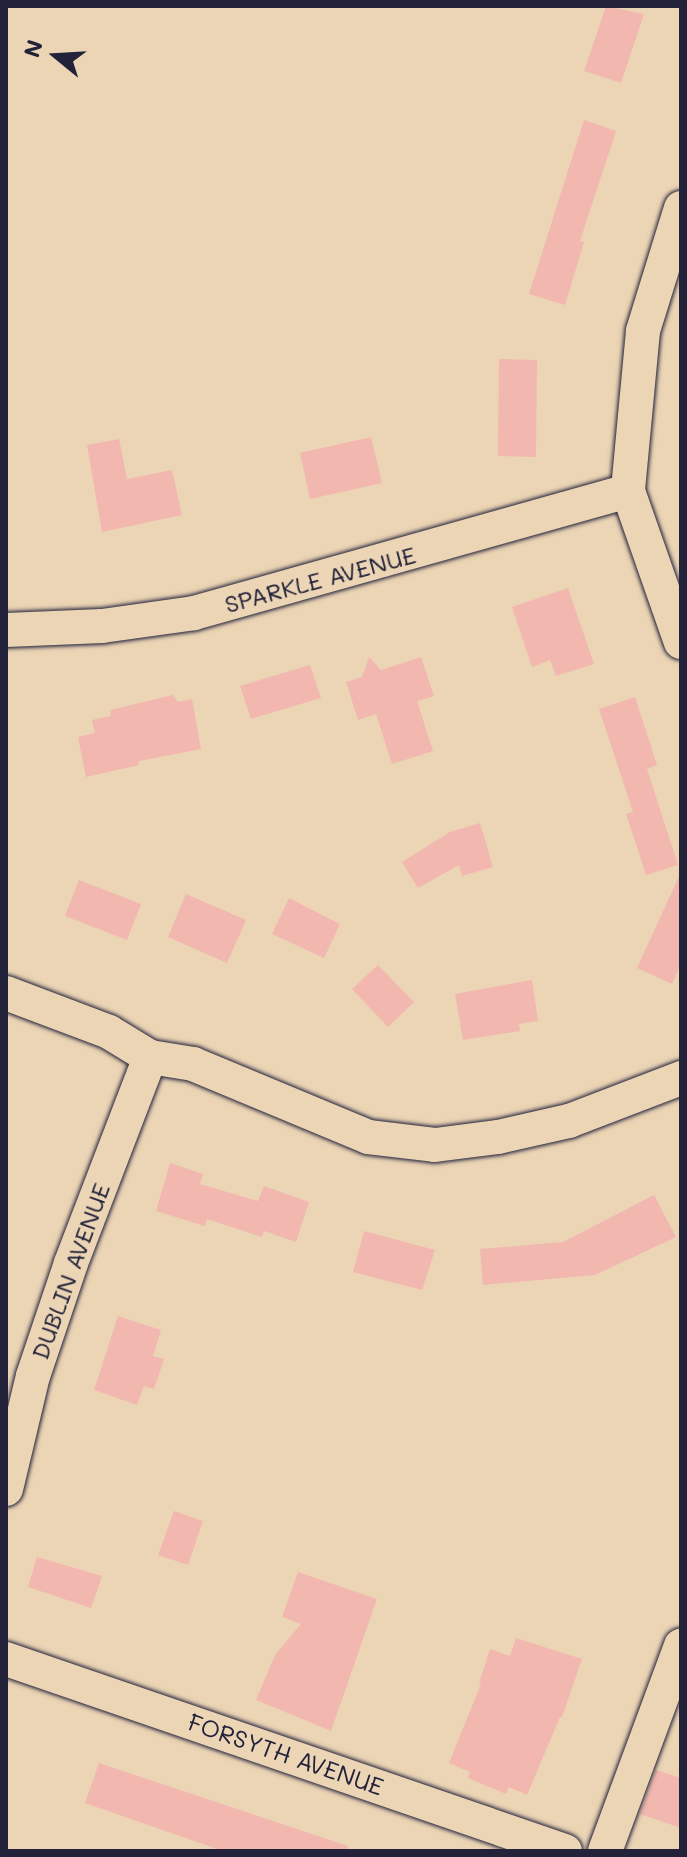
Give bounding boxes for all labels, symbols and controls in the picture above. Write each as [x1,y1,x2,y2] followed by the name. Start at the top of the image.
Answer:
[16,16,96,96] north arrow
[16,36,49,61] text: N
[221,540,419,618] street label: SPARKLE AVENUE
[25,1179,115,1363] street label: DUBLIN AVENUE
[184,1707,388,1801] street label: FORSYTH AVENUE

